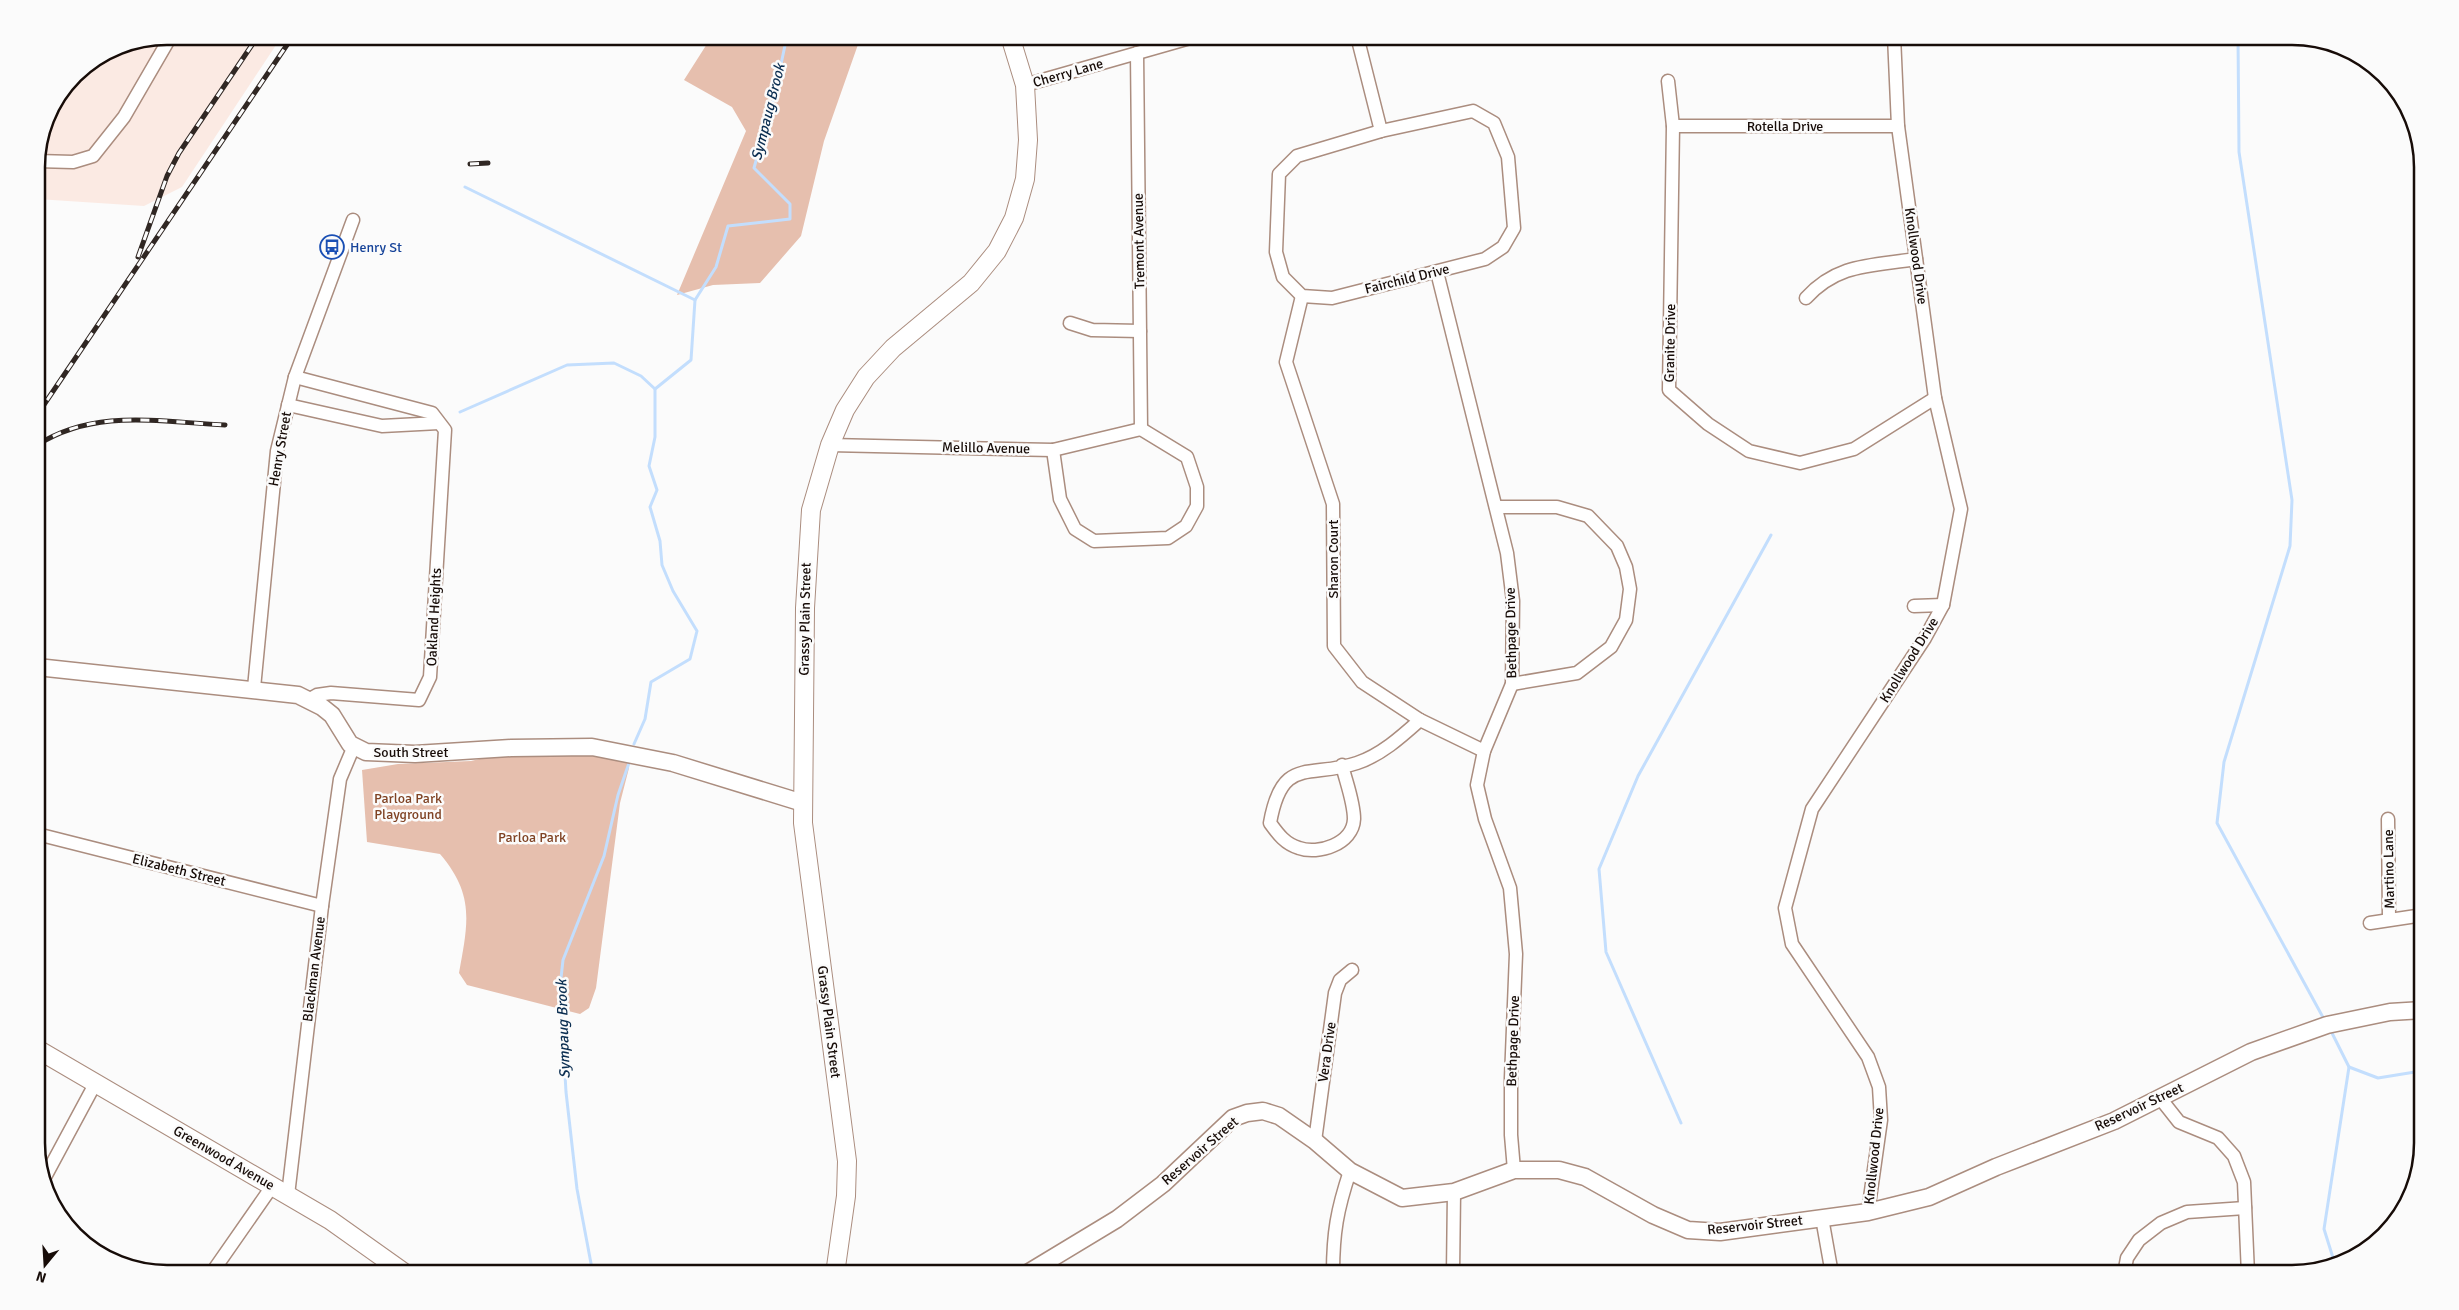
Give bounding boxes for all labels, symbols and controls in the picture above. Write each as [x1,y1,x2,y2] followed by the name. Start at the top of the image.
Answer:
[1031,55,1105,91] street label: Cherry Lane
[747,60,789,162] water label: Sympaug Brook
[1747,118,1823,135] street label: Rotella Drive
[1130,193,1148,289] street label: Tremont Avenue
[1901,207,1931,305] street label: Knollwood Drive
[319,234,345,260] bus stop icon: Henry St
[350,239,402,256] place label: Henry St
[1363,260,1451,298] street label: Fairchild Drive
[1661,304,1679,382] street label: Granite Drive
[265,410,295,488] street label: Henry Street
[942,439,1030,457] street label: Melillo Avenue
[1325,519,1342,599] street label: Sharon Court
[796,562,814,676] street label: Grassy Plain Street
[423,567,445,667] street label: Oakland Heights
[1502,587,1520,679] street label: Bethpage Drive
[1876,614,1942,706] street label: Knollwood Drive
[374,744,448,761] street label: South Street
[374,790,442,823] park label: Parloa Park Playground
[498,829,566,846] park label: Parloa Park
[2380,829,2398,909] street label: Martino Lane
[131,850,228,890] street label: Elizabeth Street
[299,915,329,1023] street label: Blackman Avenue
[814,965,844,1079] street label: Grassy Plain Street
[552,978,574,1079] water label: Sympaug Brook
[1503,995,1523,1087] street label: Bethpage Drive
[1314,1021,1340,1083] street label: Vera Drive
[2092,1079,2186,1135] street label: Reservoir Street
[1860,1107,1888,1205] street label: Knollwood Drive
[1158,1113,1242,1189] street label: Reservoir Street
[170,1122,278,1194] street label: Greenwood Avenue
[1706,1212,1804,1238] street label: Reservoir Street
[20,1240,70,1290] north arrow
[34,1267,48,1286] text: N

